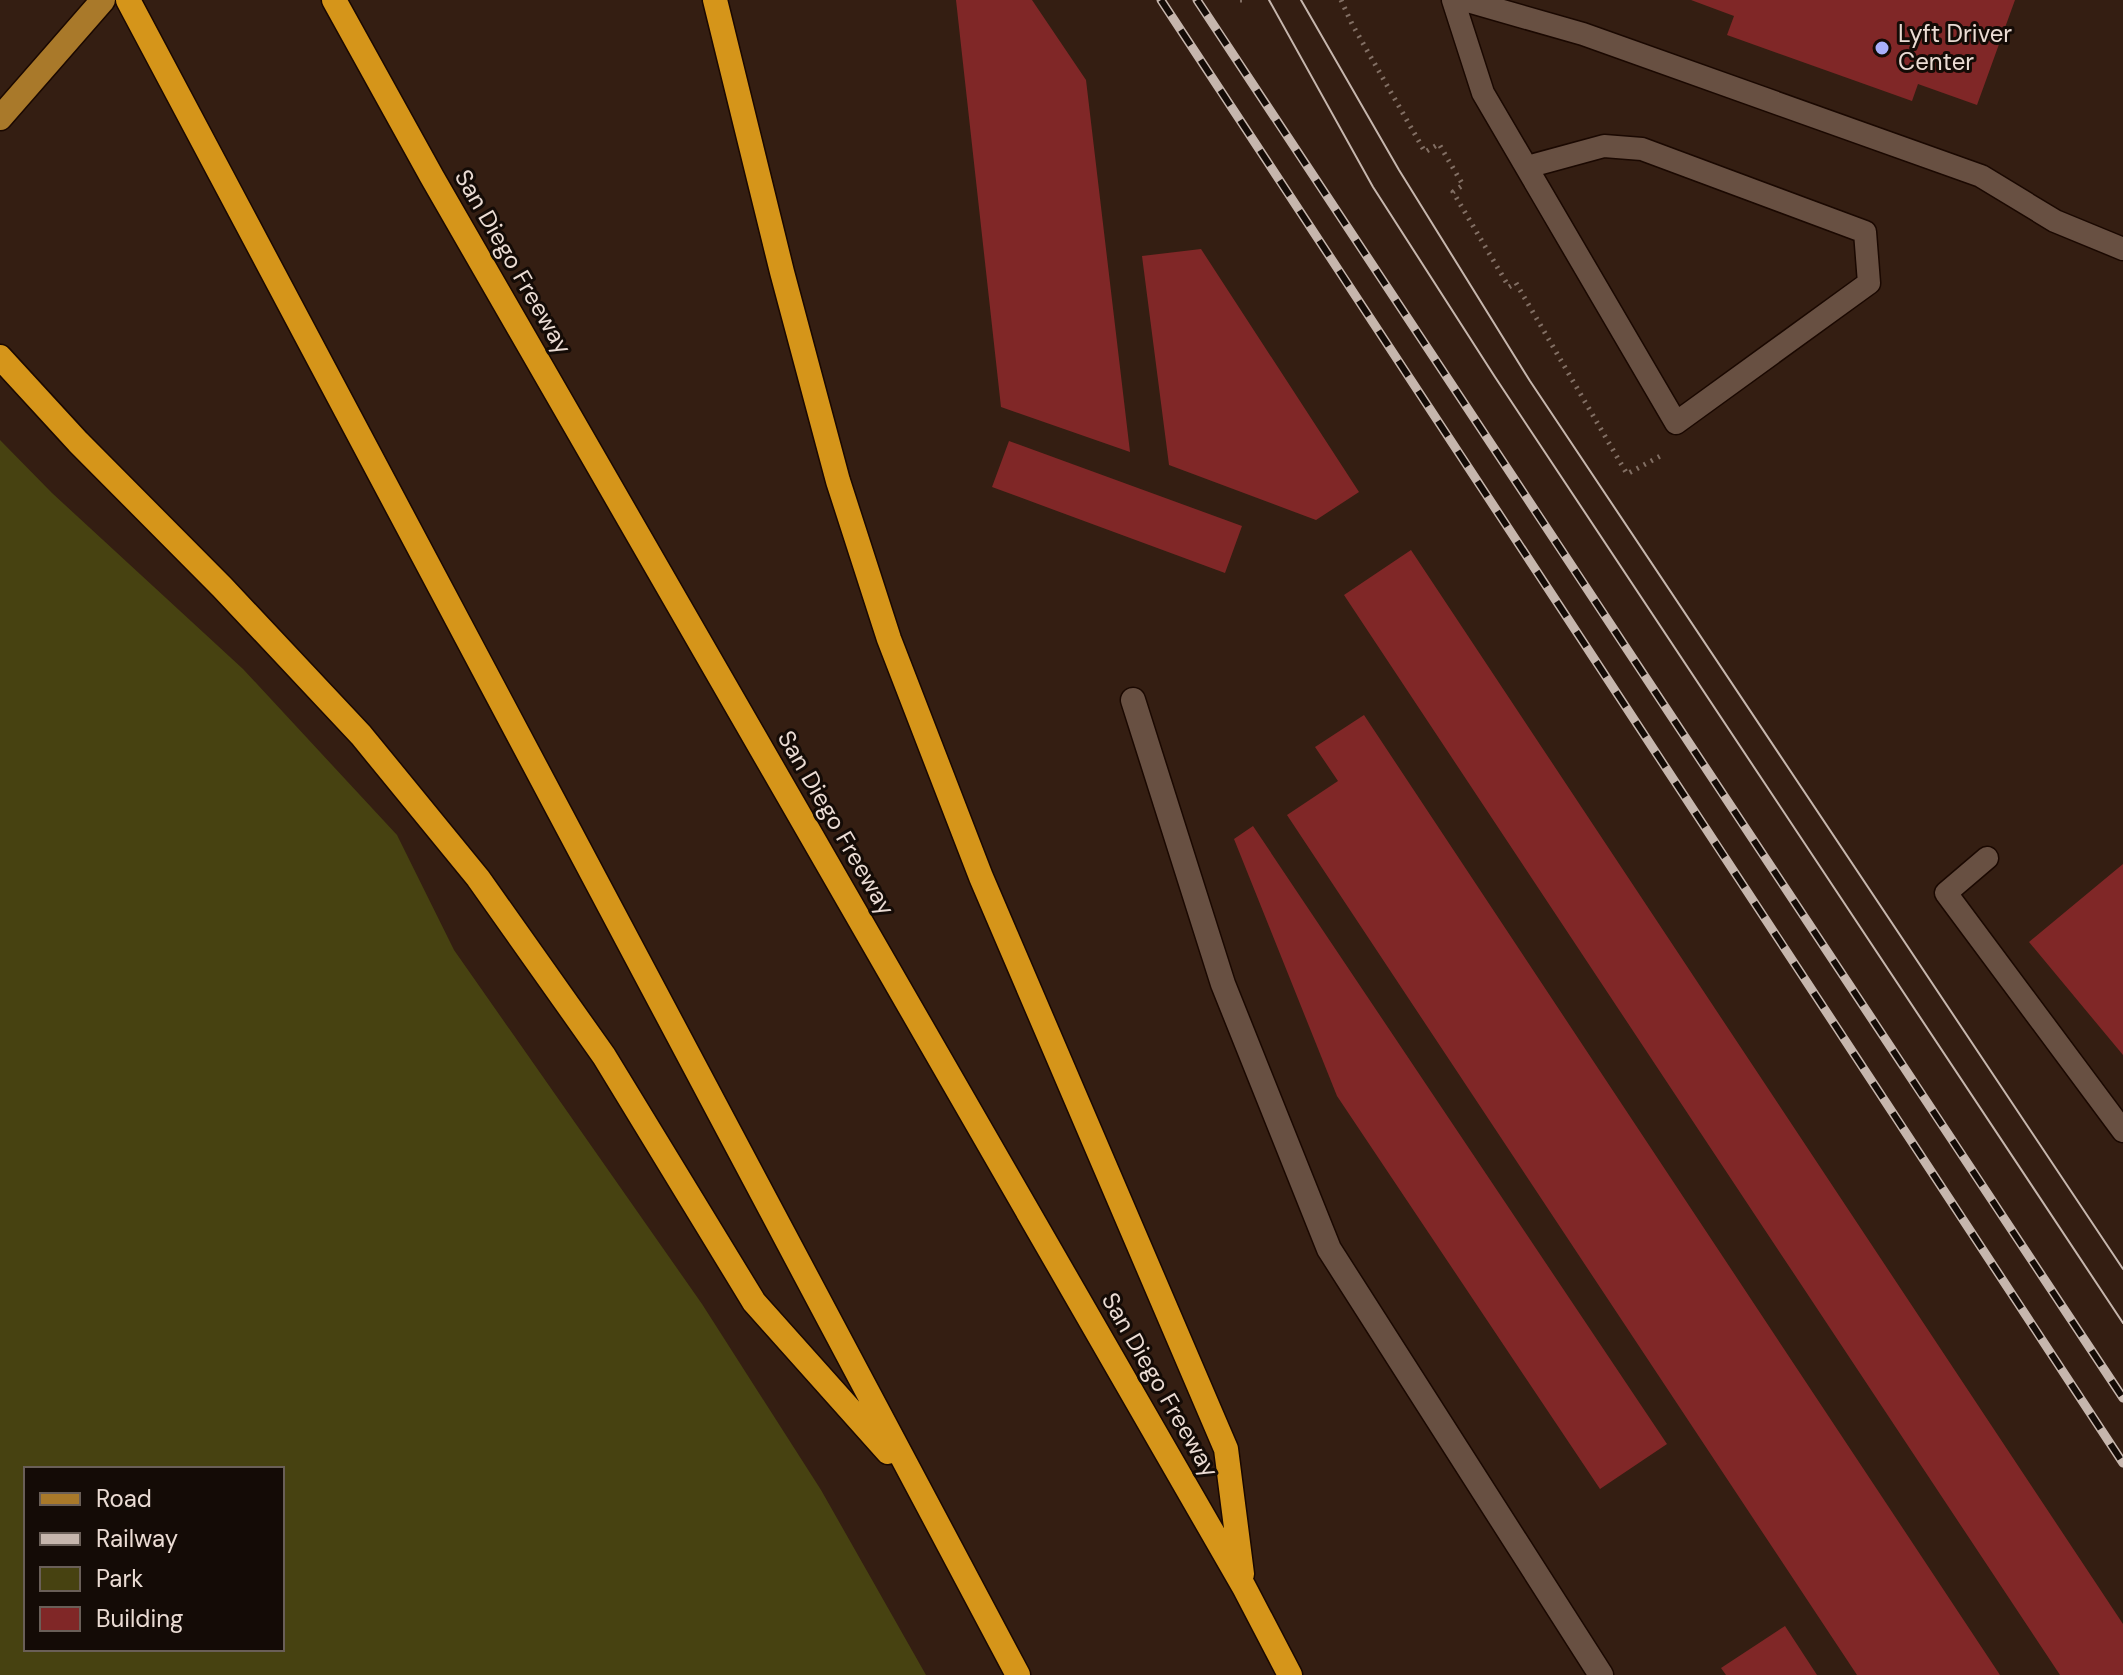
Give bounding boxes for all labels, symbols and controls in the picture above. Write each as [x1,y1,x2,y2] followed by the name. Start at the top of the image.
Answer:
[1898,18,2012,77] place label: Lyft Driver Center
[1873,39,1891,57] marker: Lyft Driver Center
[448,164,579,360] street label: San Diego Freeway
[771,725,902,921] street label: San Diego Freeway
[1095,1287,1226,1483] street label: San Diego Freeway
[24,1467,284,1651] legend
[96,1483,152,1514] text: Road
[96,1523,178,1554] text: Railway
[96,1563,143,1594] text: Park
[96,1603,183,1634] text: Building

